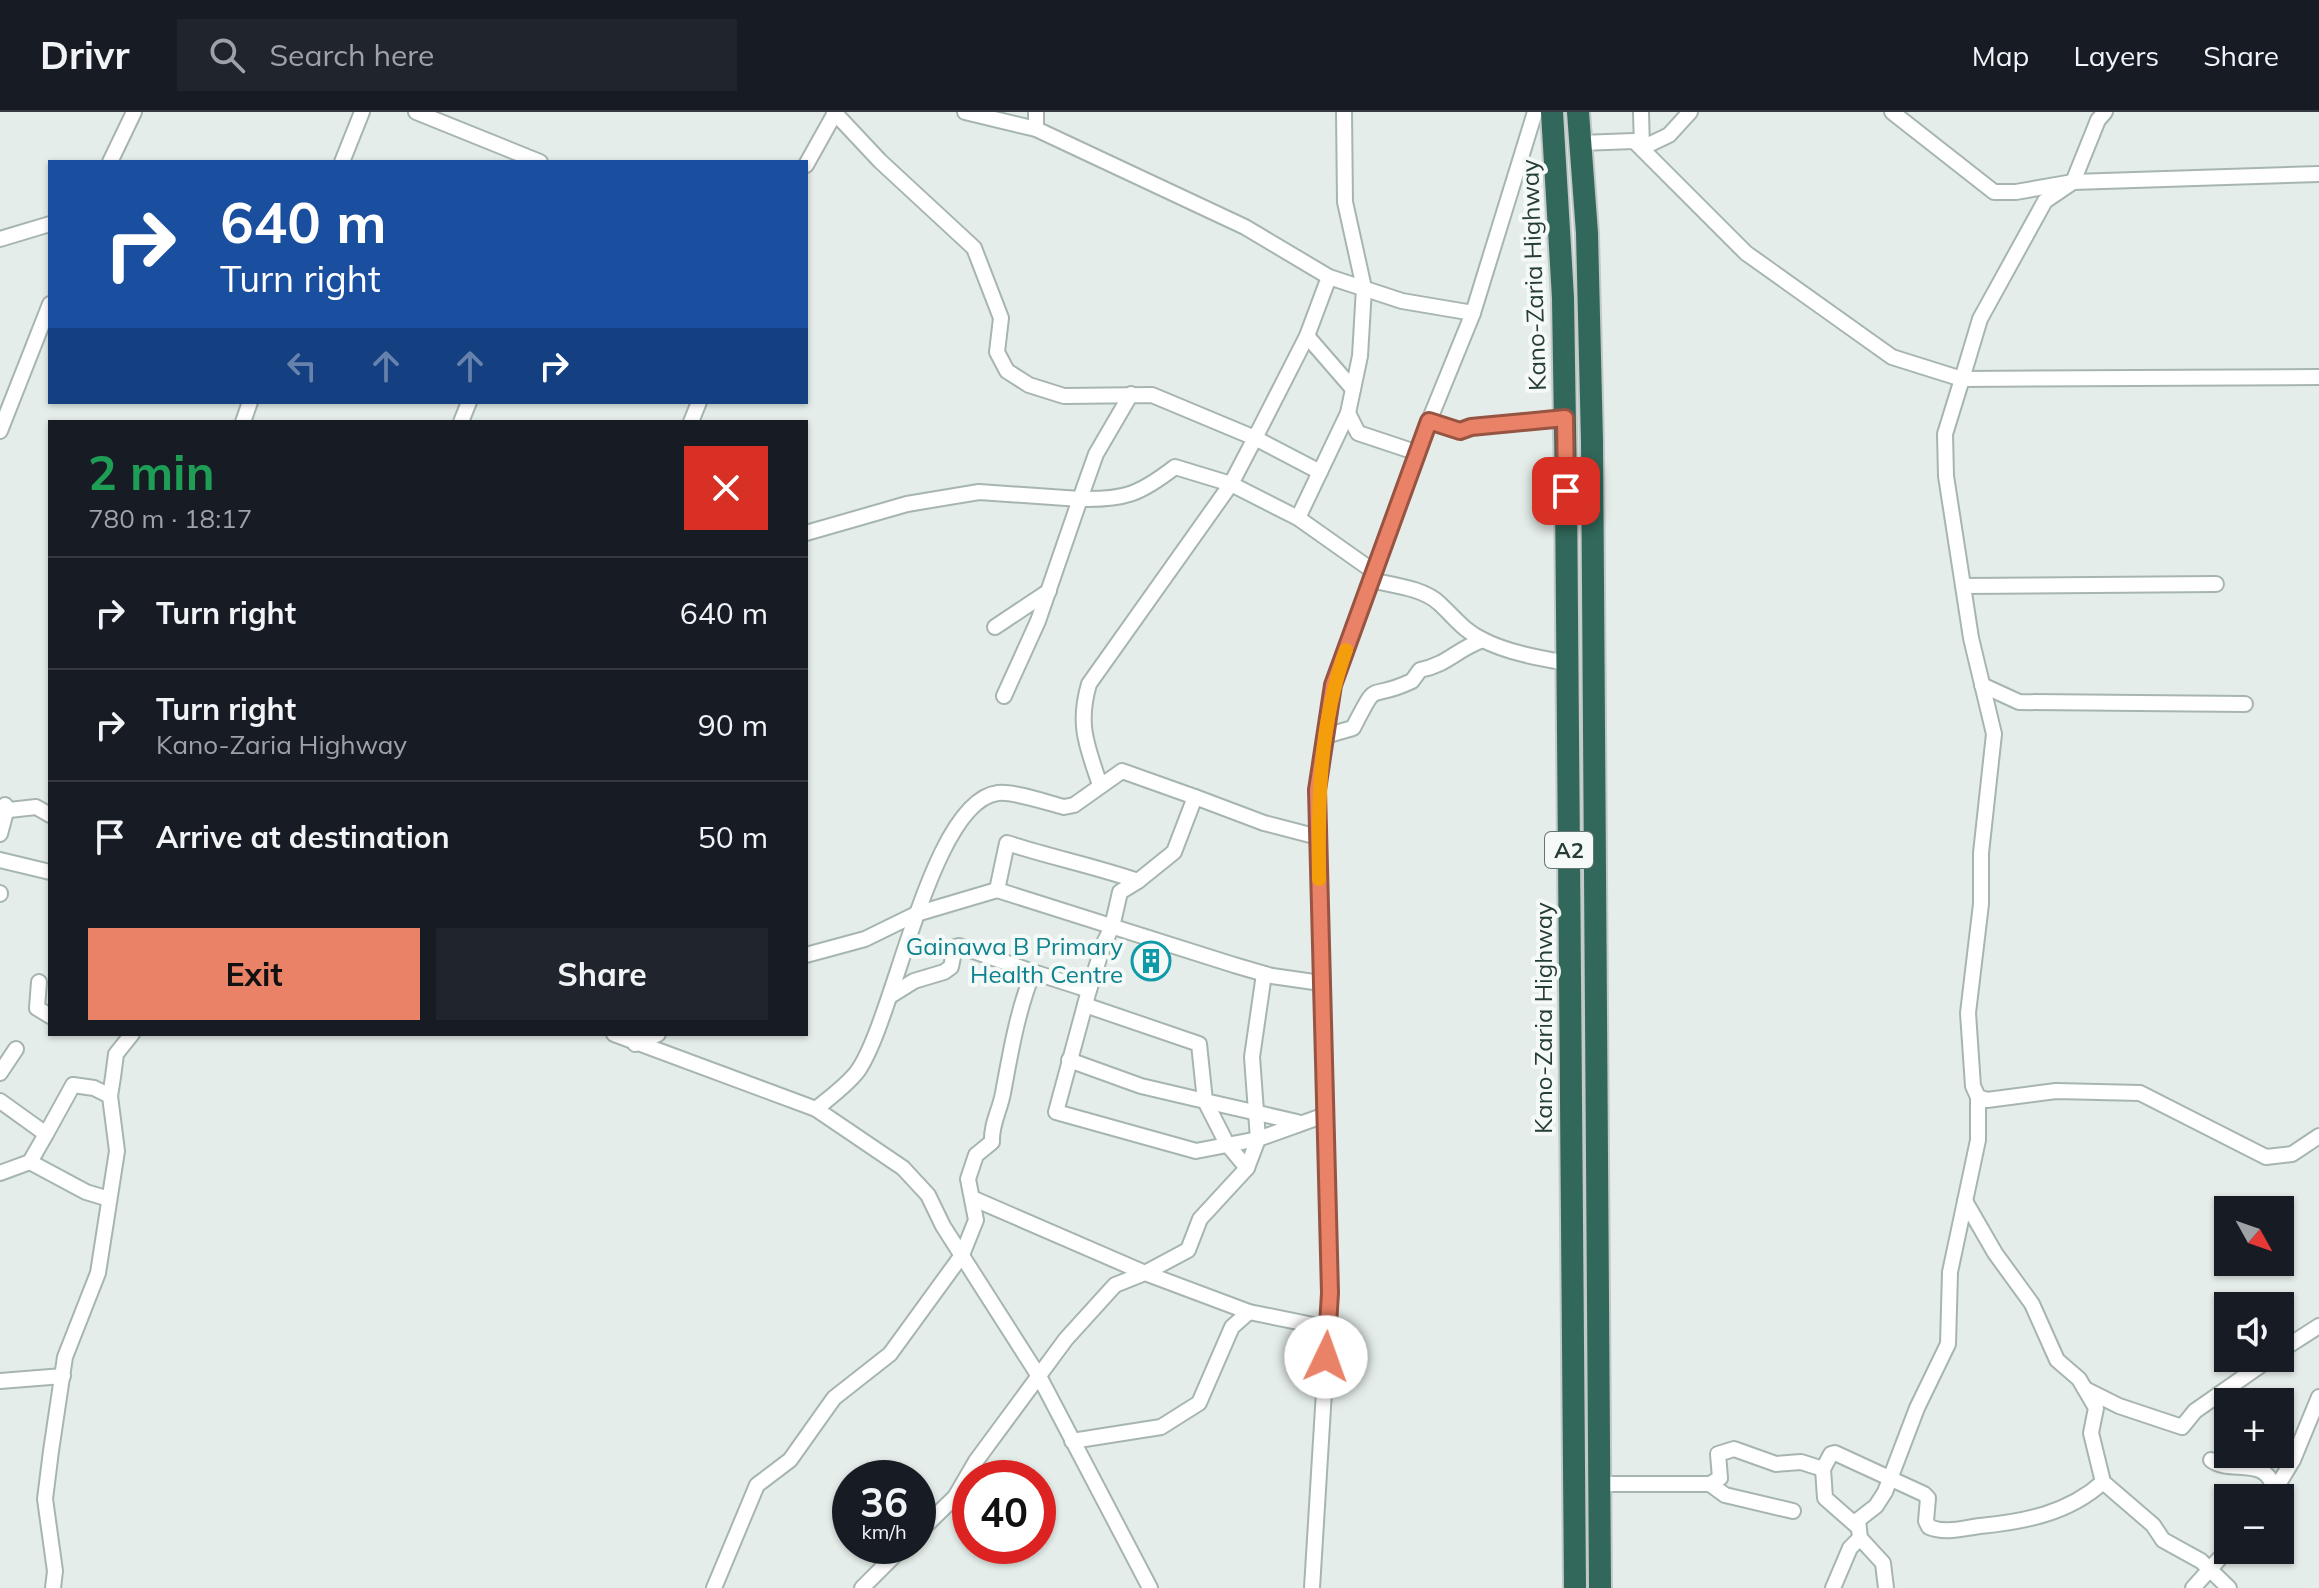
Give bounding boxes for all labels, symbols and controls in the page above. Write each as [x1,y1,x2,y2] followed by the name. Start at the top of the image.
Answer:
[177,19,737,91] search box
[40,31,129,79] text: Drivr
[205,33,249,77] icon: search
[269,36,434,74] text: Search here
[1972,38,2029,73] text: Map
[2073,38,2159,73] text: Layers
[2203,38,2279,73] text: Share
[1514,158,1552,391] street label: Kano-Zaria Highway
[220,187,387,257] text: 640 m
[88,192,192,296] icon: right
[220,256,381,301] text: Turn right
[280,344,324,388] icon: left
[364,344,408,388] icon: ahead
[448,344,492,388] icon: ahead
[532,344,576,388] icon: right
[88,442,215,502] text: 2 min
[684,446,768,530] button: close
[1532,457,1600,525] pin
[1544,469,1588,513] icon: arrive
[88,502,252,535] text: 780 m · 18:17
[88,591,132,635] icon: right
[156,594,296,632] text: Turn right
[680,594,768,632] text: 640 m
[156,690,296,728] text: Turn right
[88,703,132,747] icon: right
[698,706,768,744] text: 90 m
[156,728,407,761] text: Kano-Zaria Highway
[88,815,132,859] icon: arrive
[156,818,450,856] text: Arrive at destination
[698,818,768,856] text: 50 m
[1545,832,1593,868] road number: A2
[1528,902,1558,1134] street label: Kano-Zaria Highway
[88,928,420,1020] button: Exit
[436,928,768,1020] button: Share
[906,931,1123,989] place label: Gainawa B Primary Health Centre
[1130,940,1172,982] building icon: Gainawa B Primary Health Centre
[2214,1196,2294,1276] north arrow
[2214,1196,2294,1564] map controls
[2214,1292,2294,1372] button: sound
[1284,1315,1368,1399] position arrow
[2214,1388,2294,1468] button: +
[952,1460,1056,1564] speed limit sign: 40
[860,1477,908,1527] text: 36
[2214,1484,2294,1564] button: −
[861,1519,907,1544] text: km/h

